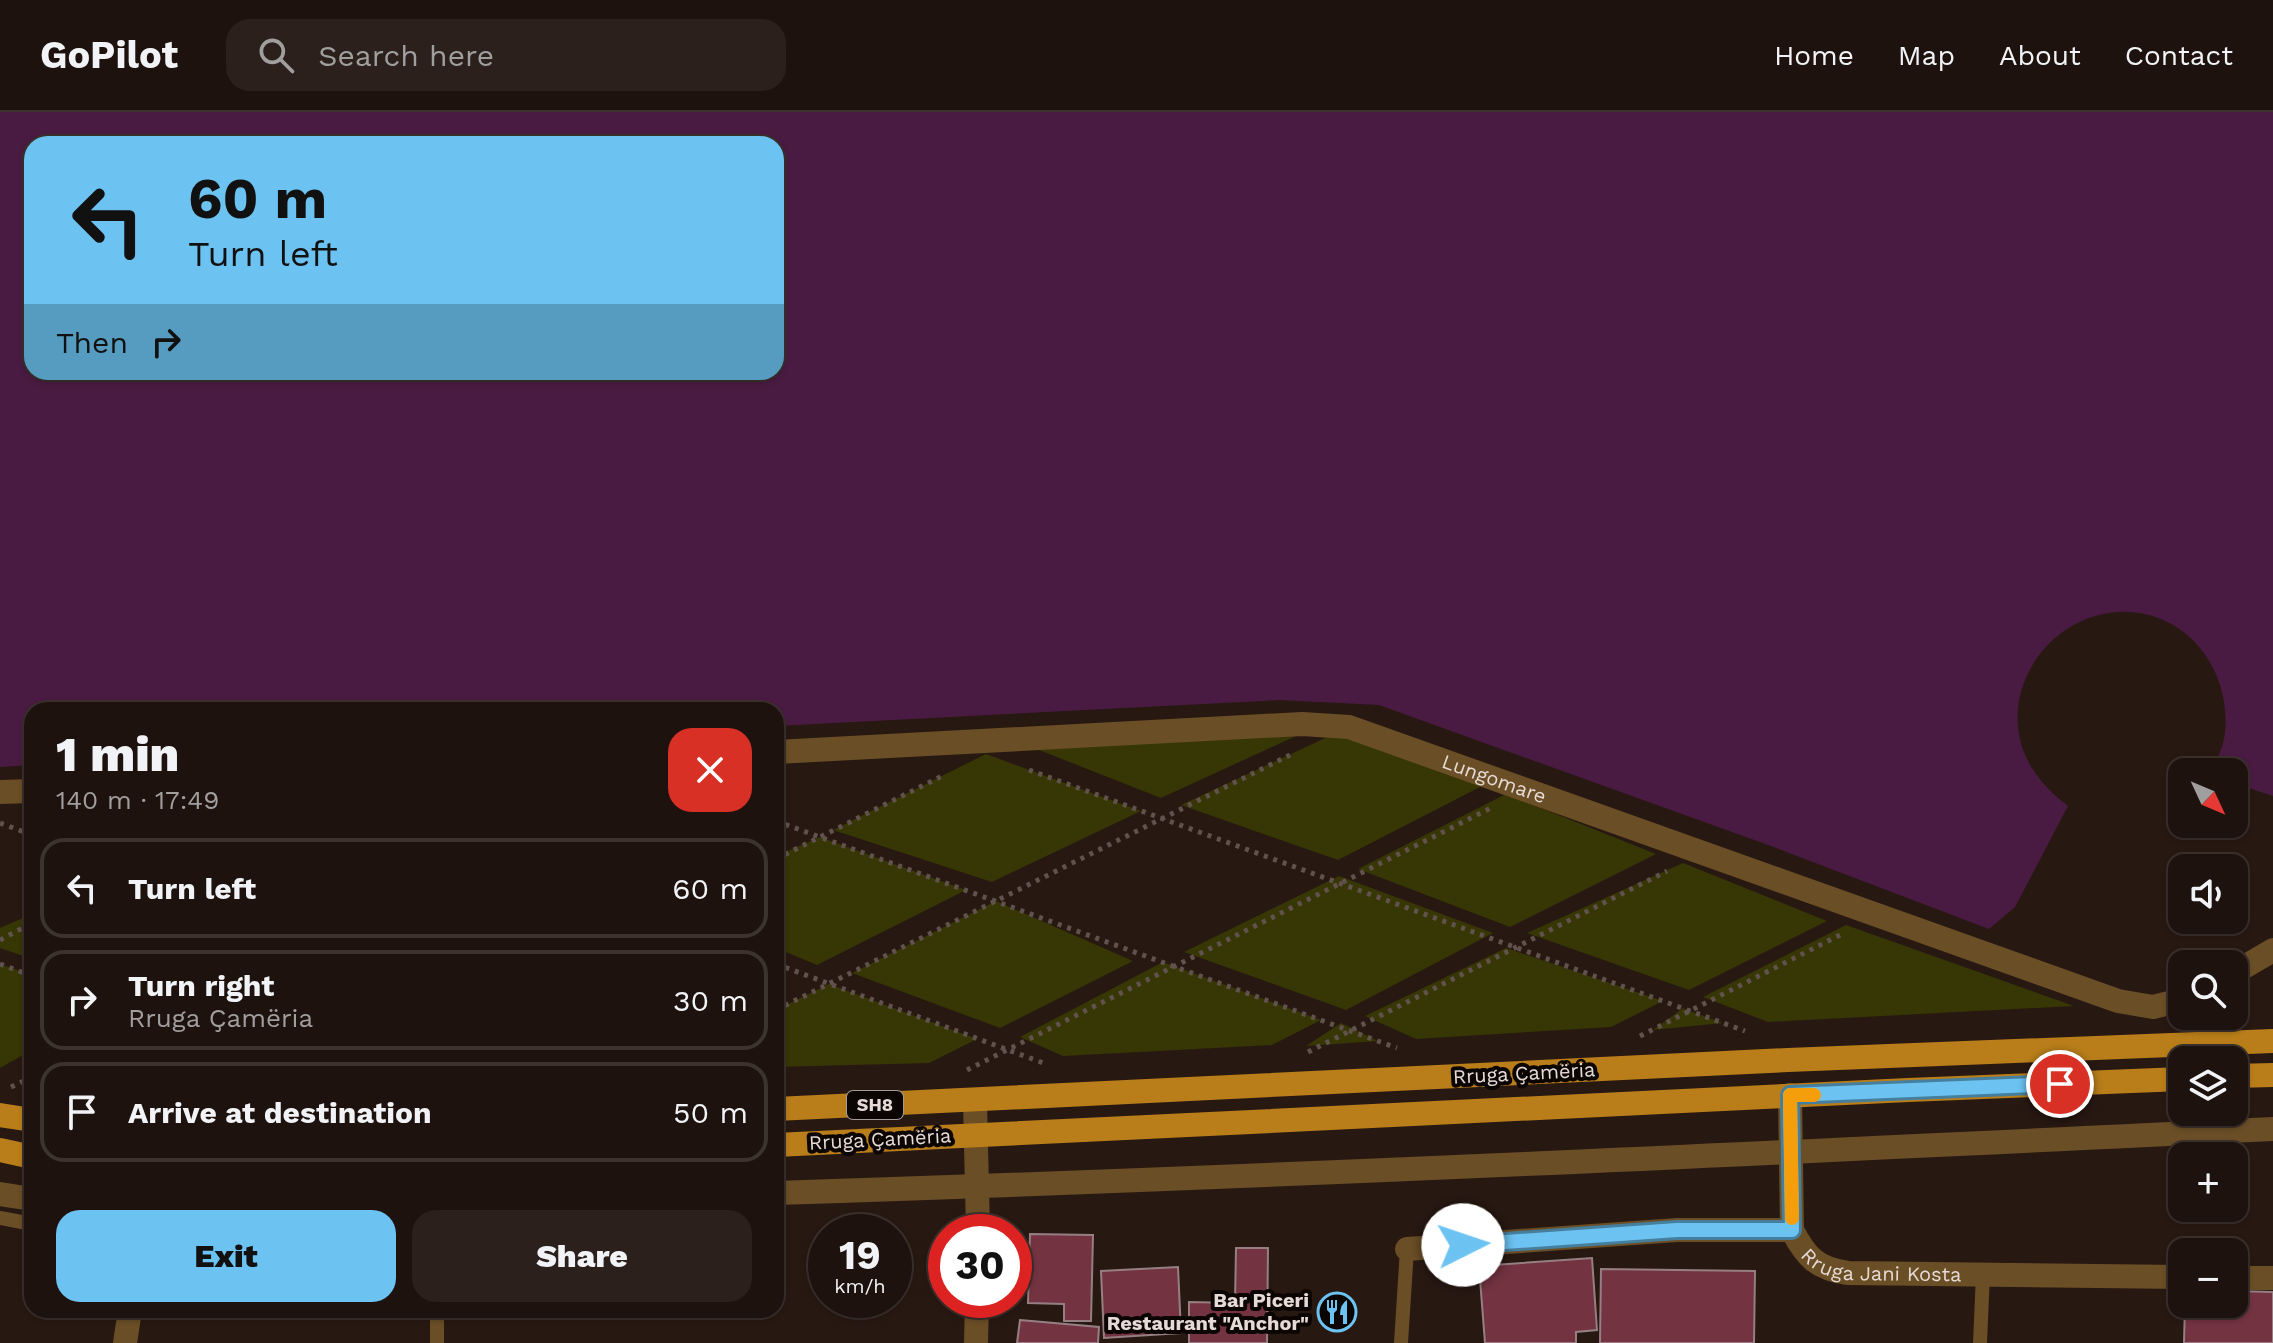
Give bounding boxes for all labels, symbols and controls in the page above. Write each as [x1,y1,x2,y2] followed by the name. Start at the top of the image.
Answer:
[226,19,786,91] search box
[40,33,178,77] text: GoPilot
[254,33,298,77] icon: search
[318,38,494,73] text: Search here
[1774,39,1854,72] text: Home
[1898,39,1955,72] text: Map
[1999,39,2081,72] text: About
[2125,39,2233,72] text: Contact
[188,166,327,232] text: 60 m
[56,168,160,272] icon: left
[188,233,338,275] text: Turn left
[144,320,188,364] icon: right
[56,325,128,360] text: Then
[56,726,179,783] text: 1 min
[668,728,752,812] button: close
[1439,749,1550,808] street label: Lungomare
[2168,758,2248,838] north arrow
[2168,758,2248,1318] map controls
[56,785,219,815] text: 140 m · 17:49
[2168,854,2248,934] button: sound
[60,866,104,910] icon: left
[128,871,256,906] text: Turn left
[672,871,748,906] text: 60 m
[2168,950,2248,1030] button: search
[128,968,274,1003] text: Turn right
[60,978,104,1022] icon: right
[673,983,748,1018] text: 30 m
[128,1003,313,1033] text: Rruga Çamëria
[2168,1046,2248,1126] button: layers
[2026,1050,2094,1118] pin
[1452,1057,1596,1089] street label: Rruga Çamëria
[2038,1062,2082,1106] icon: arrive
[60,1090,104,1134] icon: arrive
[847,1091,903,1119] road number: SH8
[128,1095,432,1130] text: Arrive at destination
[673,1095,748,1130] text: 50 m
[808,1123,952,1155] street label: Rruga Çamëria
[2168,1142,2248,1222] button: +
[1421,1203,1505,1287] position arrow
[56,1210,396,1302] button: Exit
[412,1210,752,1302] button: Share
[928,1214,1032,1318] speed limit sign: 30
[839,1232,881,1279] text: 19
[2168,1238,2248,1318] button: −
[1796,1243,1961,1286] street label: Rruga Jani Kosta
[834,1274,886,1298] text: km/h
[1107,1288,1309,1335] place label: Bar Piceri Restaurant "Anchor"
[1316,1291,1358,1333] restaurant icon: Bar Piceri Restaurant "Anchor"

